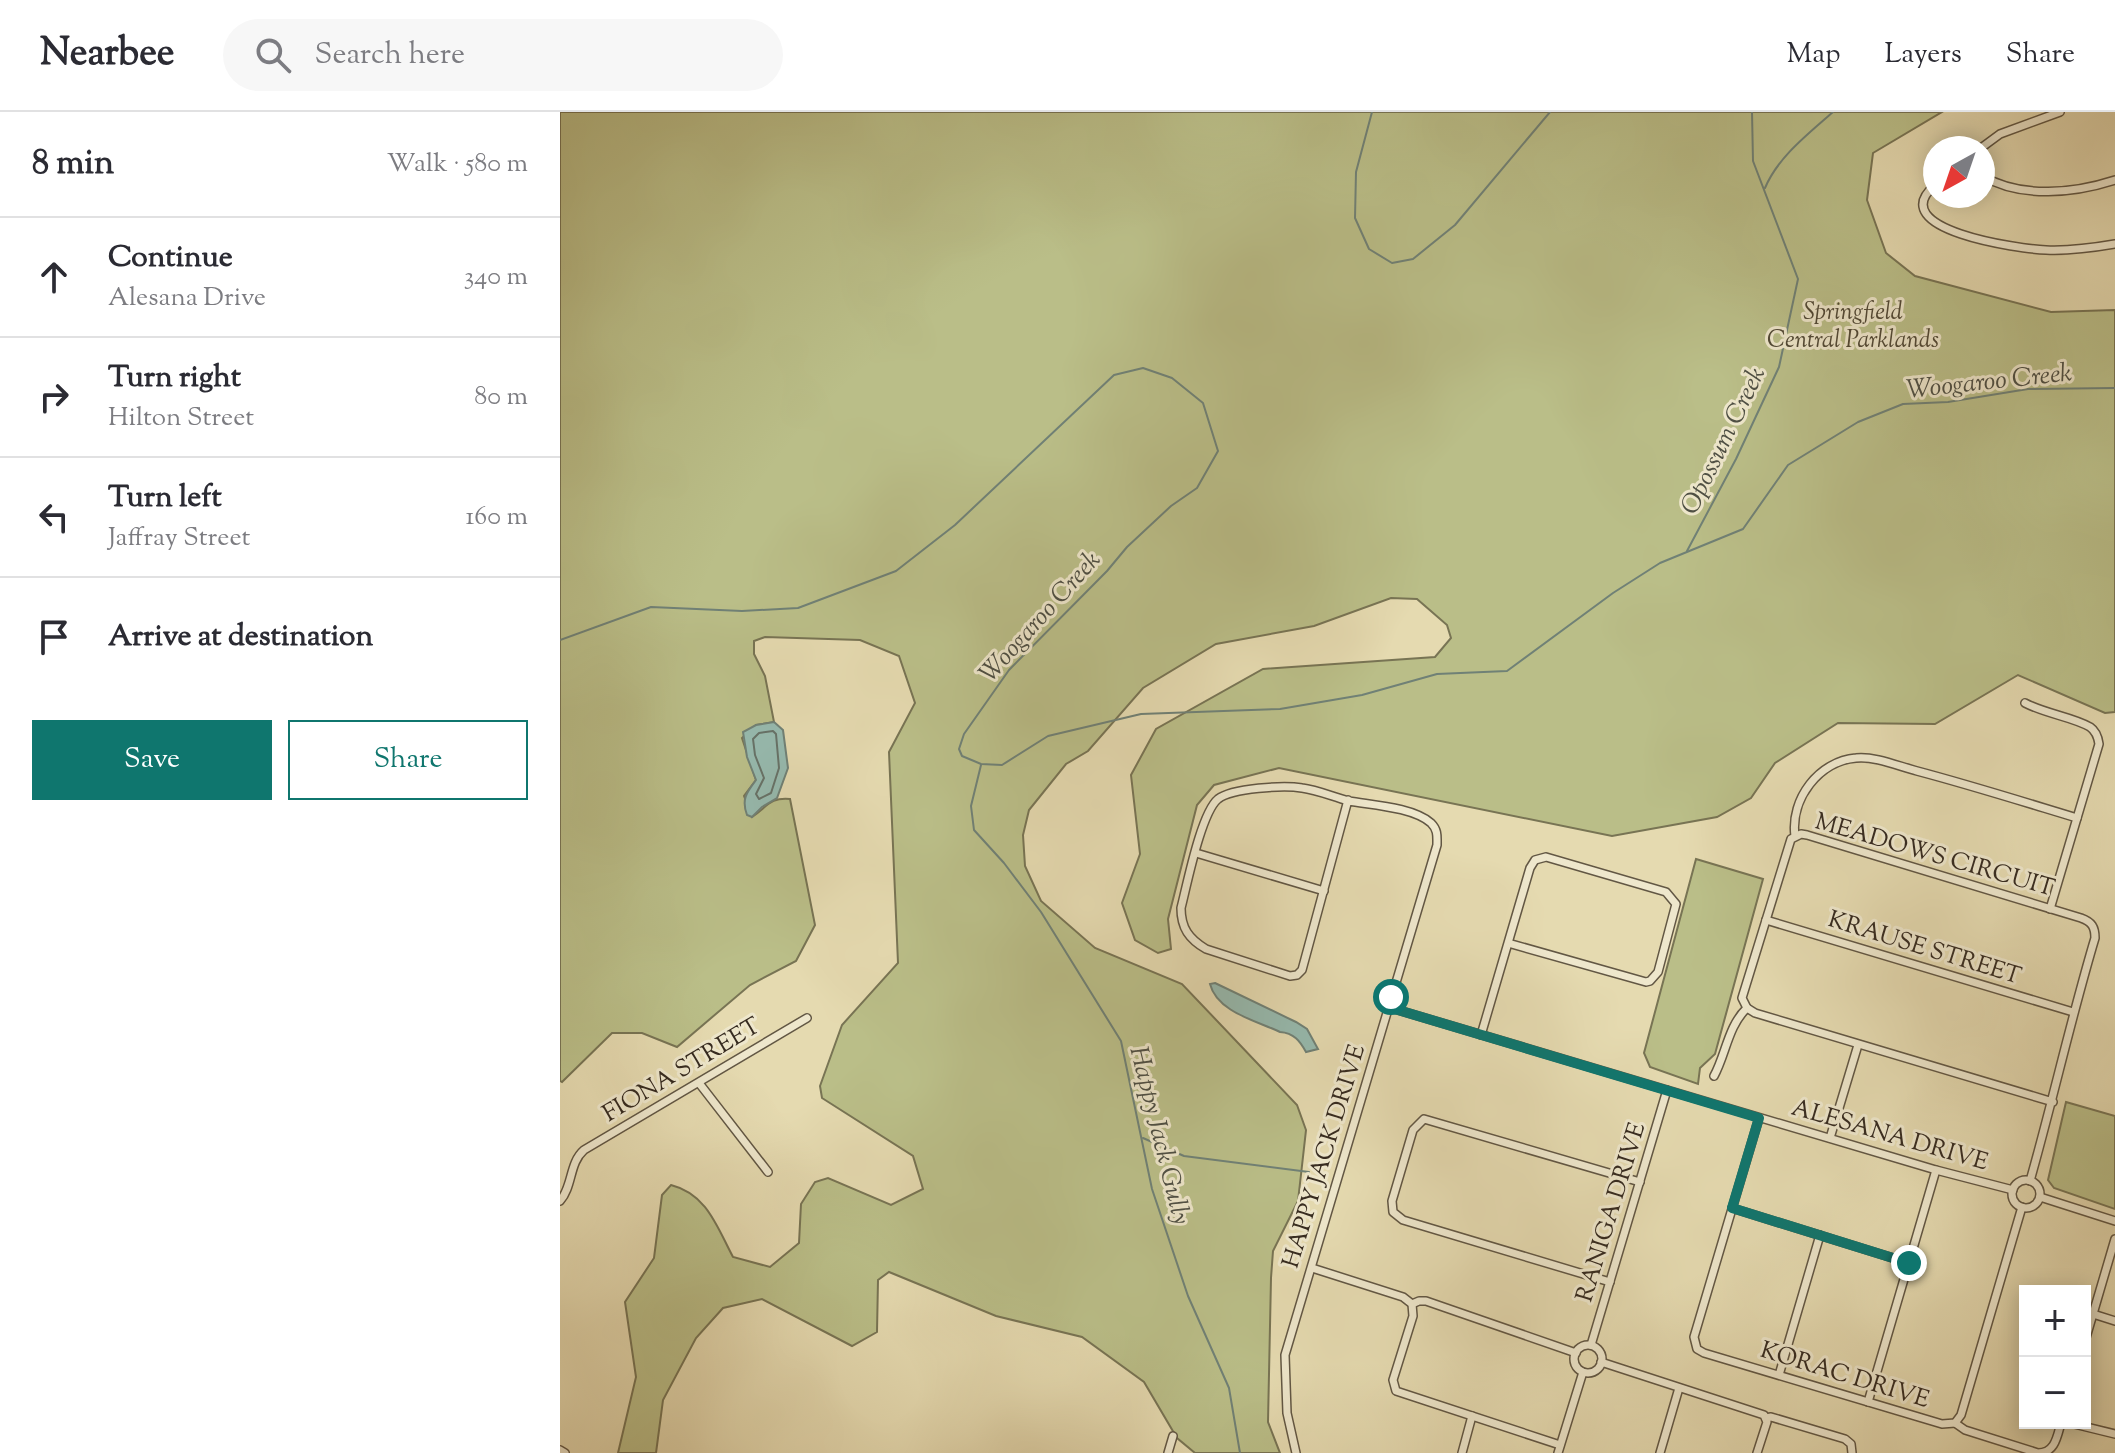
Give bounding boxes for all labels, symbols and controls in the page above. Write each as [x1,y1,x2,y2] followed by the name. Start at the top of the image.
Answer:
[223,19,783,91] search box
[40,28,175,82] text: Nearbee
[251,33,295,77] icon: search
[315,34,465,77] text: Search here
[1787,35,1840,75] text: Map
[1884,35,1962,75] text: Layers
[2006,35,2075,75] text: Share
[1923,136,1995,208] north arrow
[32,140,114,189] text: 8 min
[387,146,528,183] text: Walk · 580 m
[108,237,233,280] text: Continue
[32,255,76,299] icon: ahead
[464,259,528,296] text: 340 m
[108,280,266,317] text: Alesana Drive
[1767,296,1939,358] park label: Springfield Central Parklands
[1905,355,2074,410] water label: Woogaroo Creek
[108,357,241,400] text: Turn right
[1673,361,1776,521] water label: Opossum Creek
[32,375,76,419] icon: right
[474,379,528,416] text: 80 m
[108,400,254,437] text: Hilton Street
[108,477,222,520] text: Turn left
[32,495,76,539] icon: left
[465,499,528,536] text: 160 m
[108,520,250,557] text: Jaffray Street
[972,543,1110,692] water label: Woogaroo Creek
[32,615,76,659] icon: arrive
[108,616,373,659] text: Arrive at destination
[32,720,272,800] button: Save
[288,720,528,800] button: Share
[1811,805,2058,906] street label: MEADOWS CIRCUIT
[1824,903,2025,995] street label: KRAUSE STREET
[1373,979,1409,1015] route start
[597,1010,768,1131] street label: FIONA STREET
[1275,1040,1375,1273] street label: HAPPY JACK DRIVE
[1119,1043,1199,1229] water label: Happy Jack Gully
[1787,1092,1992,1180] street label: ALESANA DRIVE
[1568,1118,1656,1306] street label: RANIGA DRIVE
[1891,1245,1927,1281] route end
[2019,1285,2091,1429] map controls
[2019,1285,2091,1357] button: +
[1756,1334,1933,1418] street label: KORAC DRIVE
[2019,1357,2091,1429] button: −

